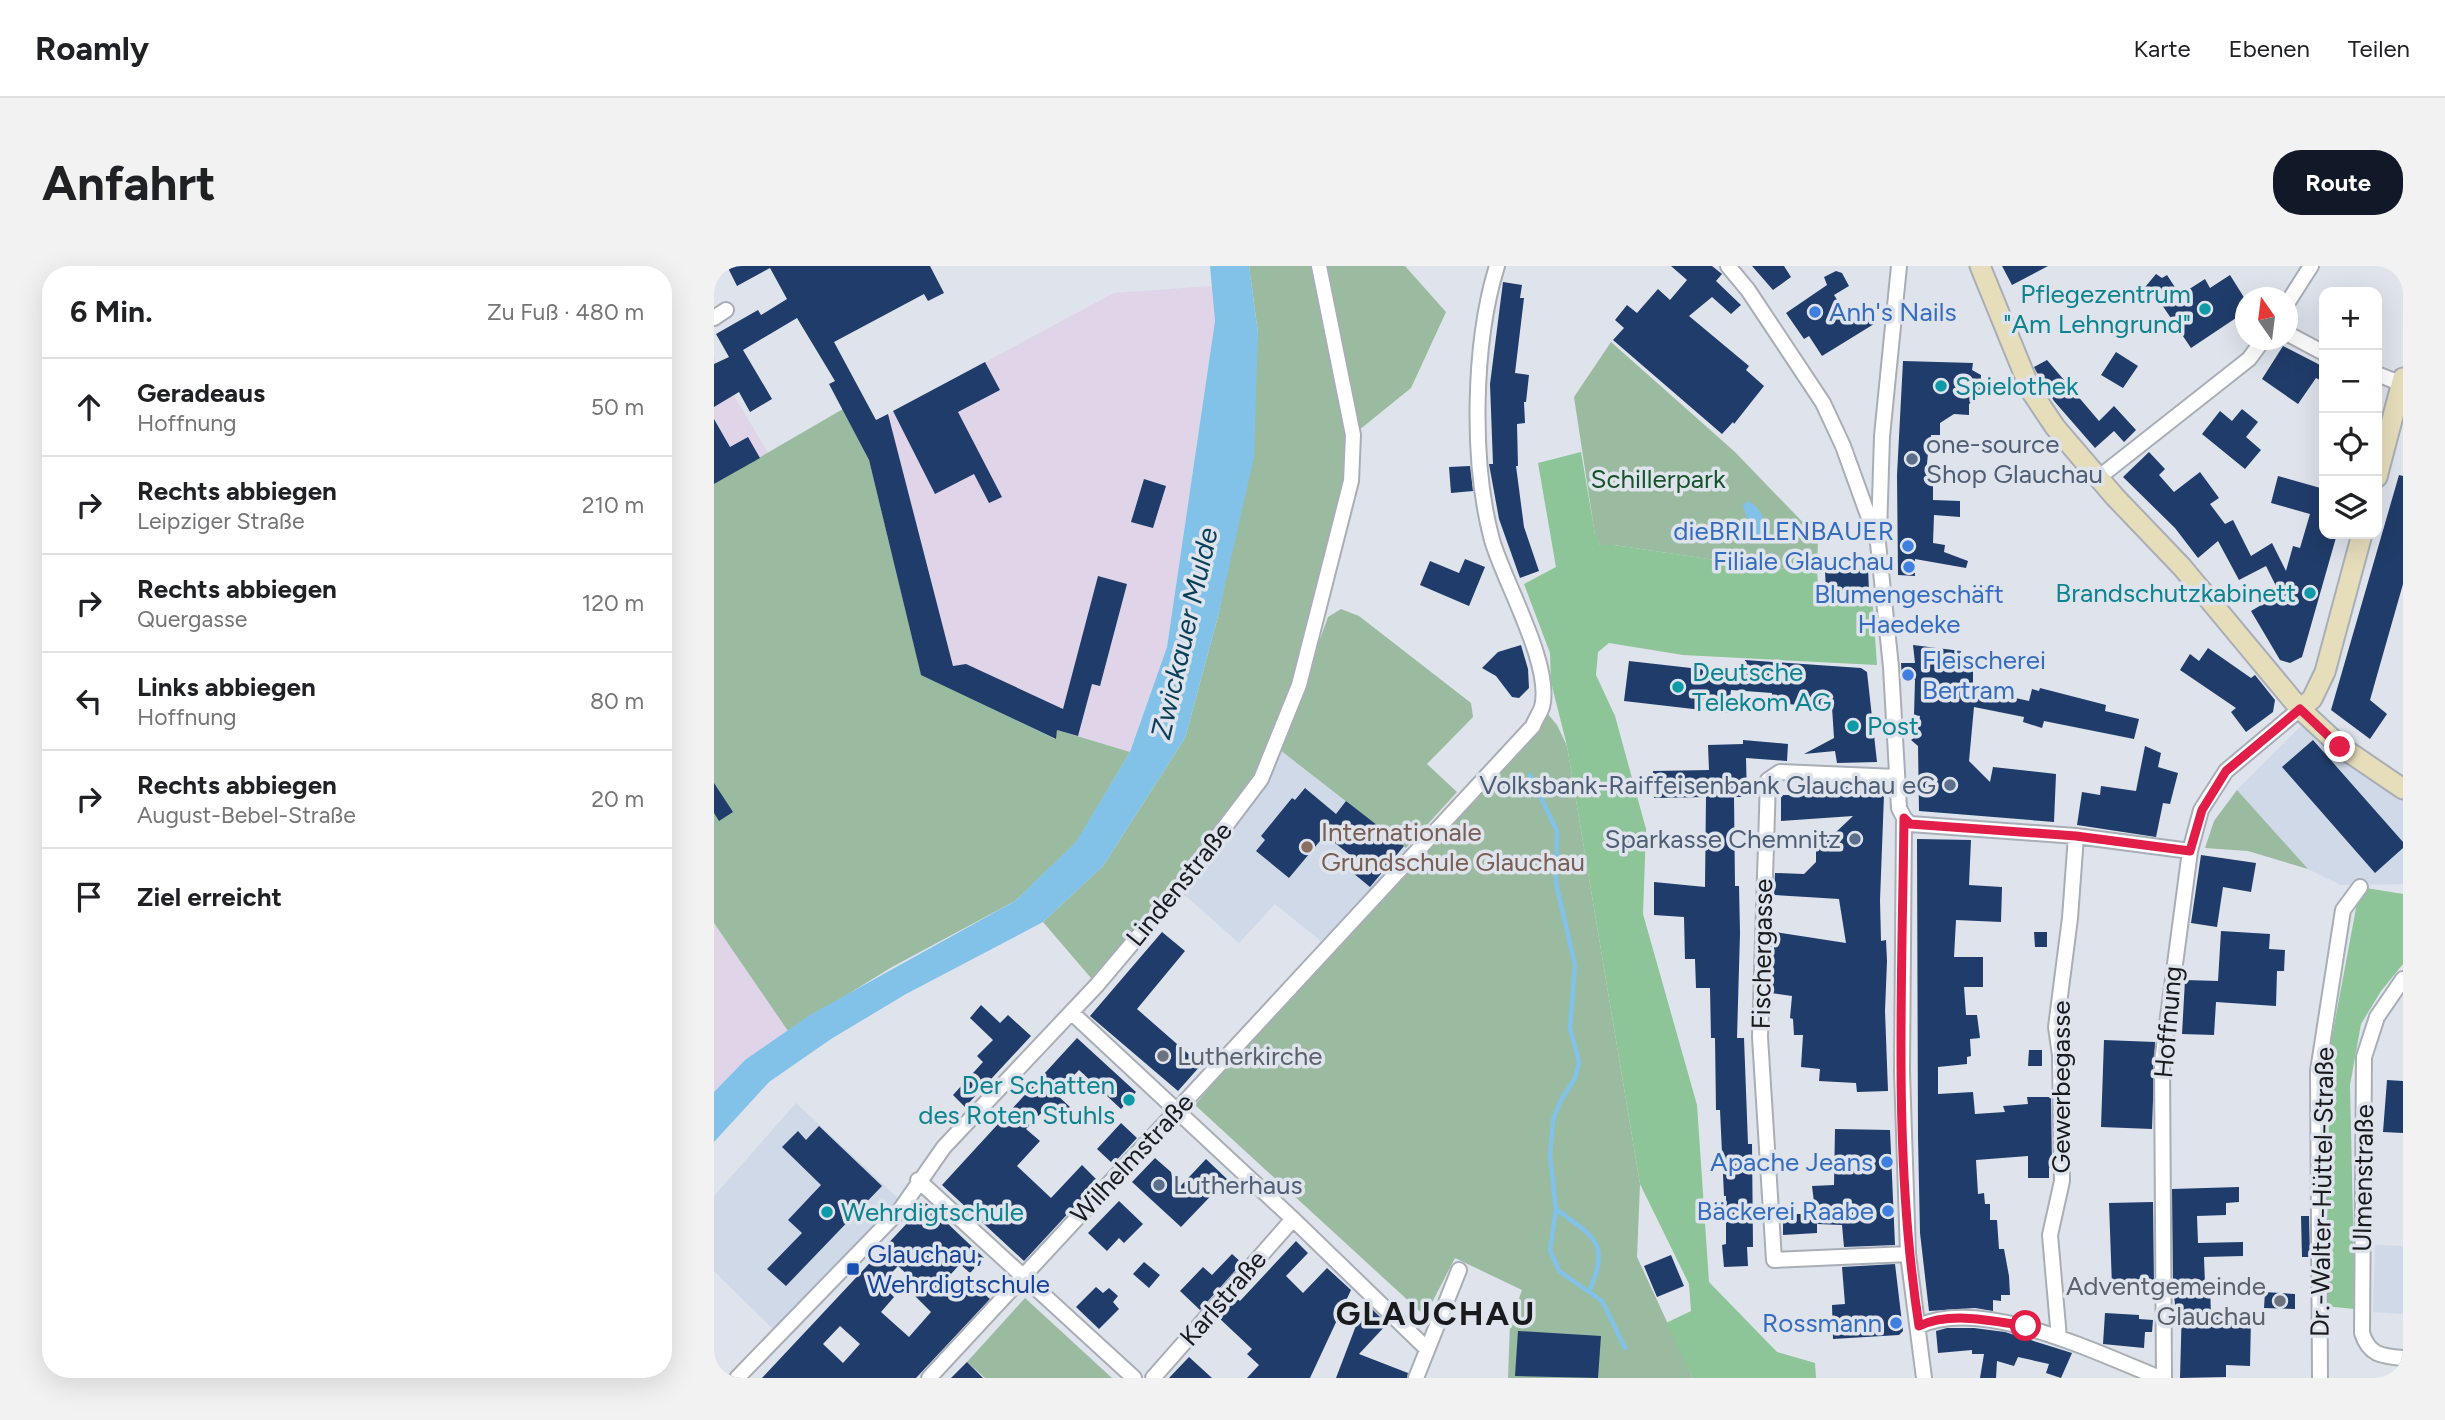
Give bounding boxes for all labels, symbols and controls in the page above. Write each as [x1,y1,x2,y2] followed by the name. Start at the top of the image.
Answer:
[35,29,149,68] text: Roamly
[2134,34,2191,63] text: Karte
[2229,34,2310,63] text: Ebenen
[2348,34,2410,63] text: Teilen
[2273,150,2403,215] button: Route
[42,153,216,212] text: Anfahrt
[2003,278,2191,340] place label: Pflegezentrum "Am Lehngrund"
[2235,287,2298,350] north arrow
[2319,287,2382,539] map controls
[2319,287,2382,350] button: +
[70,293,153,330] text: 6 Min.
[1829,296,1957,328] place label: Anh's Nails
[487,298,644,326] text: Zu Fuß · 480 m
[2197,301,2213,317] marker: Pflegezentrum "Am Lehngrund"
[1807,304,1823,320] marker: Anh's Nails
[2319,350,2382,413] button: −
[1955,370,2079,402] place label: Spielothek
[137,377,265,409] text: Geradeaus
[1933,378,1949,394] marker: Spielothek
[70,388,108,426] icon: ahead
[591,393,644,421] text: 50 m
[137,409,237,437] text: Hoffnung
[2319,413,2382,476] button: locate
[1926,428,2103,490] place label: one-source Shop Glauchau
[1904,451,1920,467] marker: one-source Shop Glauchau
[1590,463,1726,495] park label: Schillerpark
[137,475,337,507] text: Rechts abbiegen
[2319,476,2382,539] button: layers
[70,486,108,524] icon: right
[582,491,644,519] text: 210 m
[137,507,304,535] text: Leipziger Straße
[1673,515,1894,577] place label: dieBRILLENBAUER Filiale Glauchau
[1143,524,1225,742] water label: Zwickauer Mulde
[1900,538,1916,554] marker: dieBRILLENBAUER Filiale Glauchau
[1901,559,1917,575] marker: Blumengeschäft Haedeke
[137,573,337,605] text: Rechts abbiegen
[2055,577,2296,609] place label: Brandschutzkabinett
[1814,578,2004,640] place label: Blumengeschäft Haedeke
[70,584,108,622] icon: right
[2302,585,2318,601] marker: Brandschutzkabinett
[582,589,644,617] text: 120 m
[137,605,247,633] text: Quergasse
[1922,644,2046,706] place label: Fleischerei Bertram
[1692,656,1832,718] place label: Deutsche Telekom AG
[1900,667,1916,683] marker: Fleischerei Bertram
[137,671,316,703] text: Links abbiegen
[1670,679,1686,695] marker: Deutsche Telekom AG
[70,682,108,720] icon: left
[590,687,644,715] text: 80 m
[137,703,237,731] text: Hoffnung
[1867,710,1919,742] place label: Post
[1845,718,1861,734] marker: Post
[2324,731,2355,762] route end
[137,769,337,801] text: Rechts abbiegen
[1479,769,1936,801] place label: Volksbank-Raiffeisenbank Glauchau eG
[1942,777,1958,793] marker: Volksbank-Raiffeisenbank Glauchau eG
[70,780,108,818] icon: right
[591,785,644,813] text: 20 m
[137,801,356,829] text: August-Bebel-Straße
[1119,815,1239,953] street label: Lindenstraße
[1321,816,1585,878] place label: Internationale Grundschule Glauchau
[1604,823,1841,855] place label: Sparkasse Chemnitz
[1847,831,1863,847] marker: Sparkasse Chemnitz
[1299,839,1315,855] marker: Internationale Grundschule Glauchau
[70,878,108,916] icon: arrive
[1745,878,1779,1030] street label: Fischergasse
[137,881,282,913] text: Ziel erreicht
[2147,965,2189,1079] street label: Hoffnung
[2045,1000,2077,1174] street label: Gewerbegasse
[1177,1040,1323,1072] place label: Lutherkirche
[2303,1047,2341,1337] street label: Dr.-Walter-Hüttel-Straße
[1155,1048,1171,1064] marker: Lutherkirche
[918,1069,1115,1131] place label: Der Schatten des Roten Stuhls
[1064,1086,1200,1230] street label: Wilhelmstraße
[1121,1092,1137,1108] marker: Der Schatten des Roten Stuhls
[2346,1104,2380,1252] street label: Ulmenstraße
[1710,1146,1873,1178] place label: Apache Jeans
[1879,1154,1895,1170] marker: Apache Jeans
[1173,1169,1303,1201] place label: Lutherhaus
[1151,1177,1167,1193] marker: Lutherhaus
[1697,1195,1874,1227] place label: Bäckerei Raabe
[841,1196,1024,1228] place label: Wehrdigtschule
[1880,1203,1896,1219] marker: Bäckerei Raabe
[819,1204,835,1220] marker: Wehrdigtschule
[867,1238,1050,1300] place label: Glauchau, Wehrdigtschule
[1173,1244,1273,1352] street label: Karlstraße
[845,1261,861,1277] marker: Glauchau, Wehrdigtschule
[2066,1270,2266,1332] place label: Adventgemeinde Glauchau
[2272,1293,2288,1309] marker: Adventgemeinde Glauchau
[1336,1294,1536,1333] district label: GLAUCHAU
[1762,1307,1882,1339] place label: Rossmann
[2010,1310,2041,1341] route start
[1888,1315,1904,1331] marker: Rossmann

